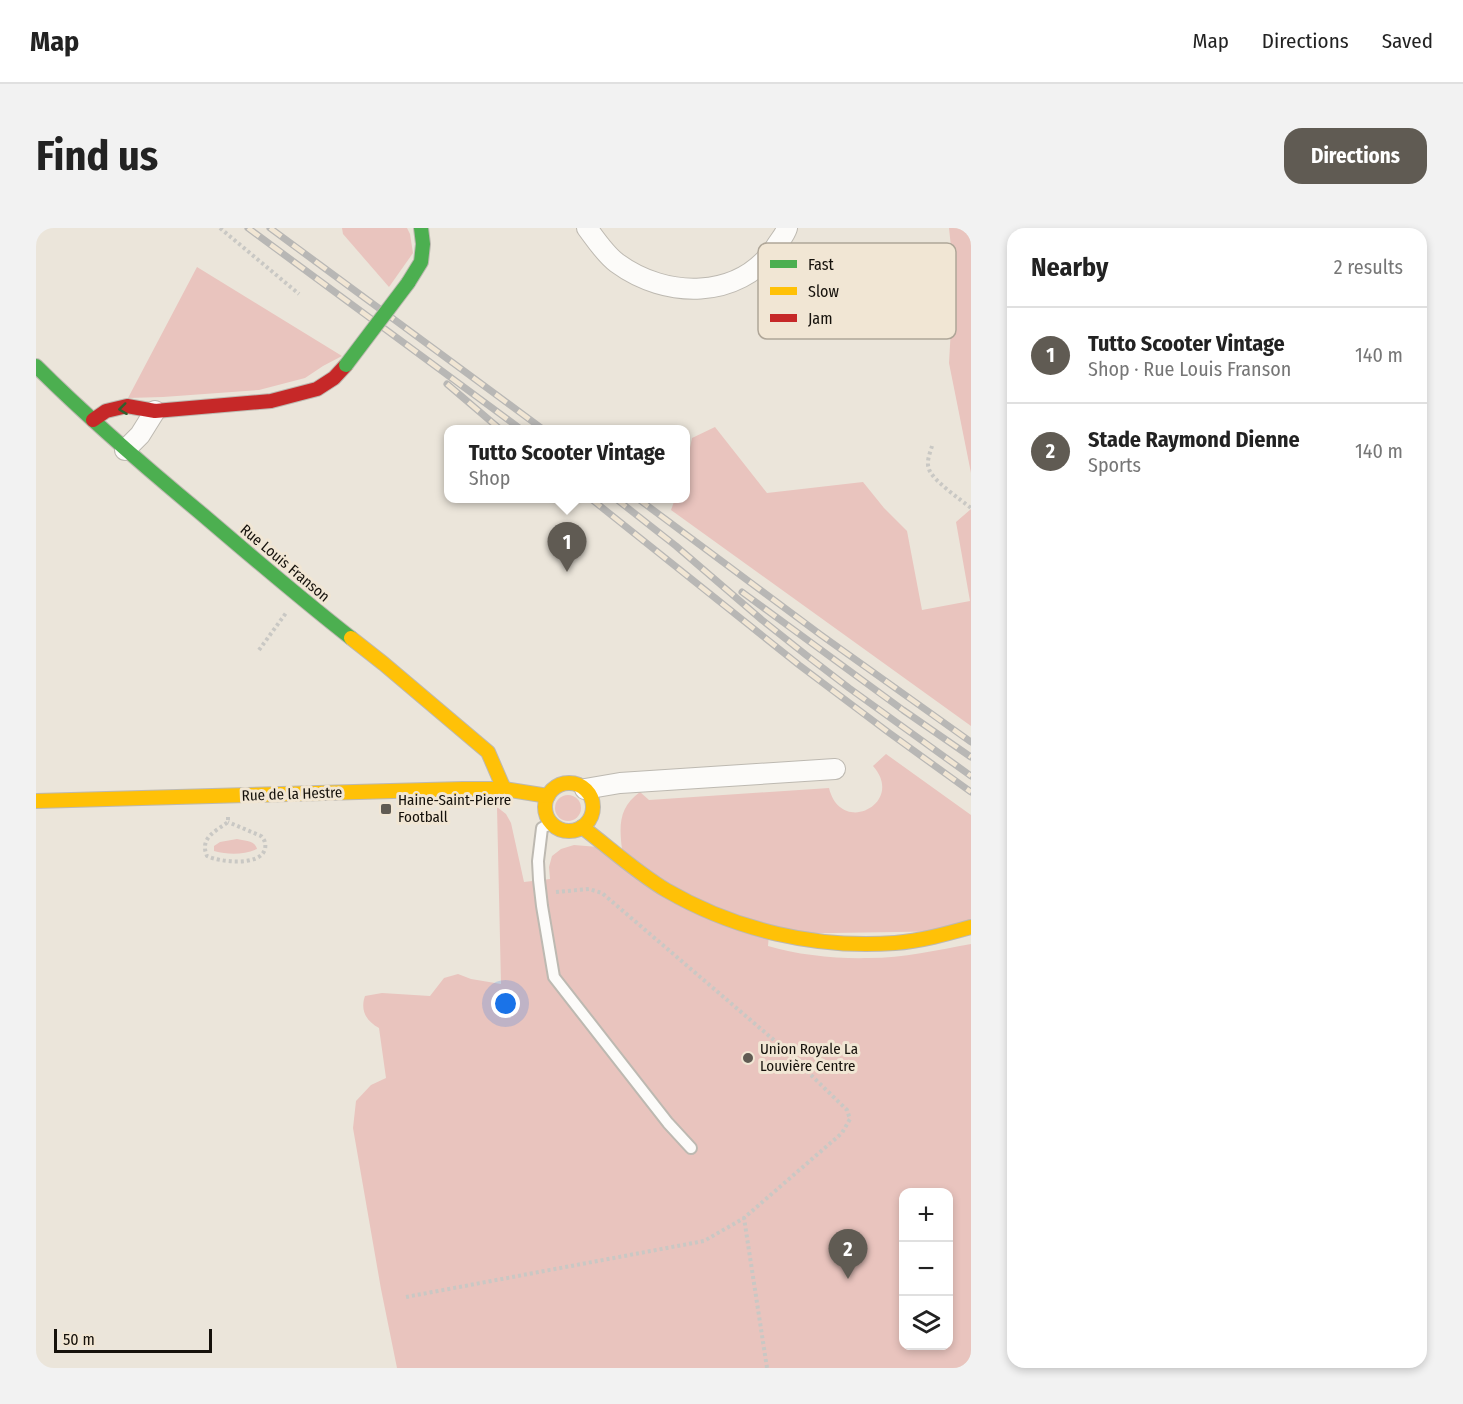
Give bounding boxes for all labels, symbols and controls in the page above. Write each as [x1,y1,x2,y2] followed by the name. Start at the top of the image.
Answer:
[30,25,79,58] text: Map
[1192,28,1229,54] text: Map
[1262,28,1349,54] text: Directions
[1382,28,1433,54] text: Saved
[1284,128,1427,184] button: Directions
[36,131,158,181] text: Find us
[758,243,956,339] legend
[1031,252,1108,283] text: Nearby
[808,255,835,274] text: Fast
[1334,255,1403,279] text: 2 results
[808,282,839,301] text: Slow
[808,309,833,328] text: Jam
[1088,330,1285,357] text: Tutto Scooter Vintage
[1046,343,1055,367] text: 1
[1355,343,1403,367] text: 140 m
[1088,357,1291,381] text: Shop · Rue Louis Franson
[118,402,127,414] one-way arrow
[444,425,690,503] popup
[1088,426,1300,453] text: Stade Raymond Dienne
[469,439,665,466] text: Tutto Scooter Vintage
[1046,439,1055,463] text: 2
[1355,439,1403,463] text: 140 m
[1088,453,1141,477] text: Sports
[469,466,510,490] text: Shop
[237,520,333,606] street label: Rue Louis Franson
[548,522,586,572] pin: 1
[241,783,343,805] street label: Rue de la Hestre
[398,791,511,826] place label: Haine-Saint-Pierre Football
[379,802,393,816] marker: Haine-Saint-Pierre Football
[491,989,520,1018] your location
[760,1040,858,1075] place label: Union Royale La Louvière Centre
[741,1051,755,1065] marker: Union Royale La Louvière Centre
[899,1188,953,1350] map controls
[899,1188,953,1242] button: +
[828,1230,868,1279] pin: 2
[899,1242,953,1296] button: −
[899,1296,953,1350] button: layers
[54,1326,212,1354] scale bar
[63,1330,95,1349] text: 50 m

